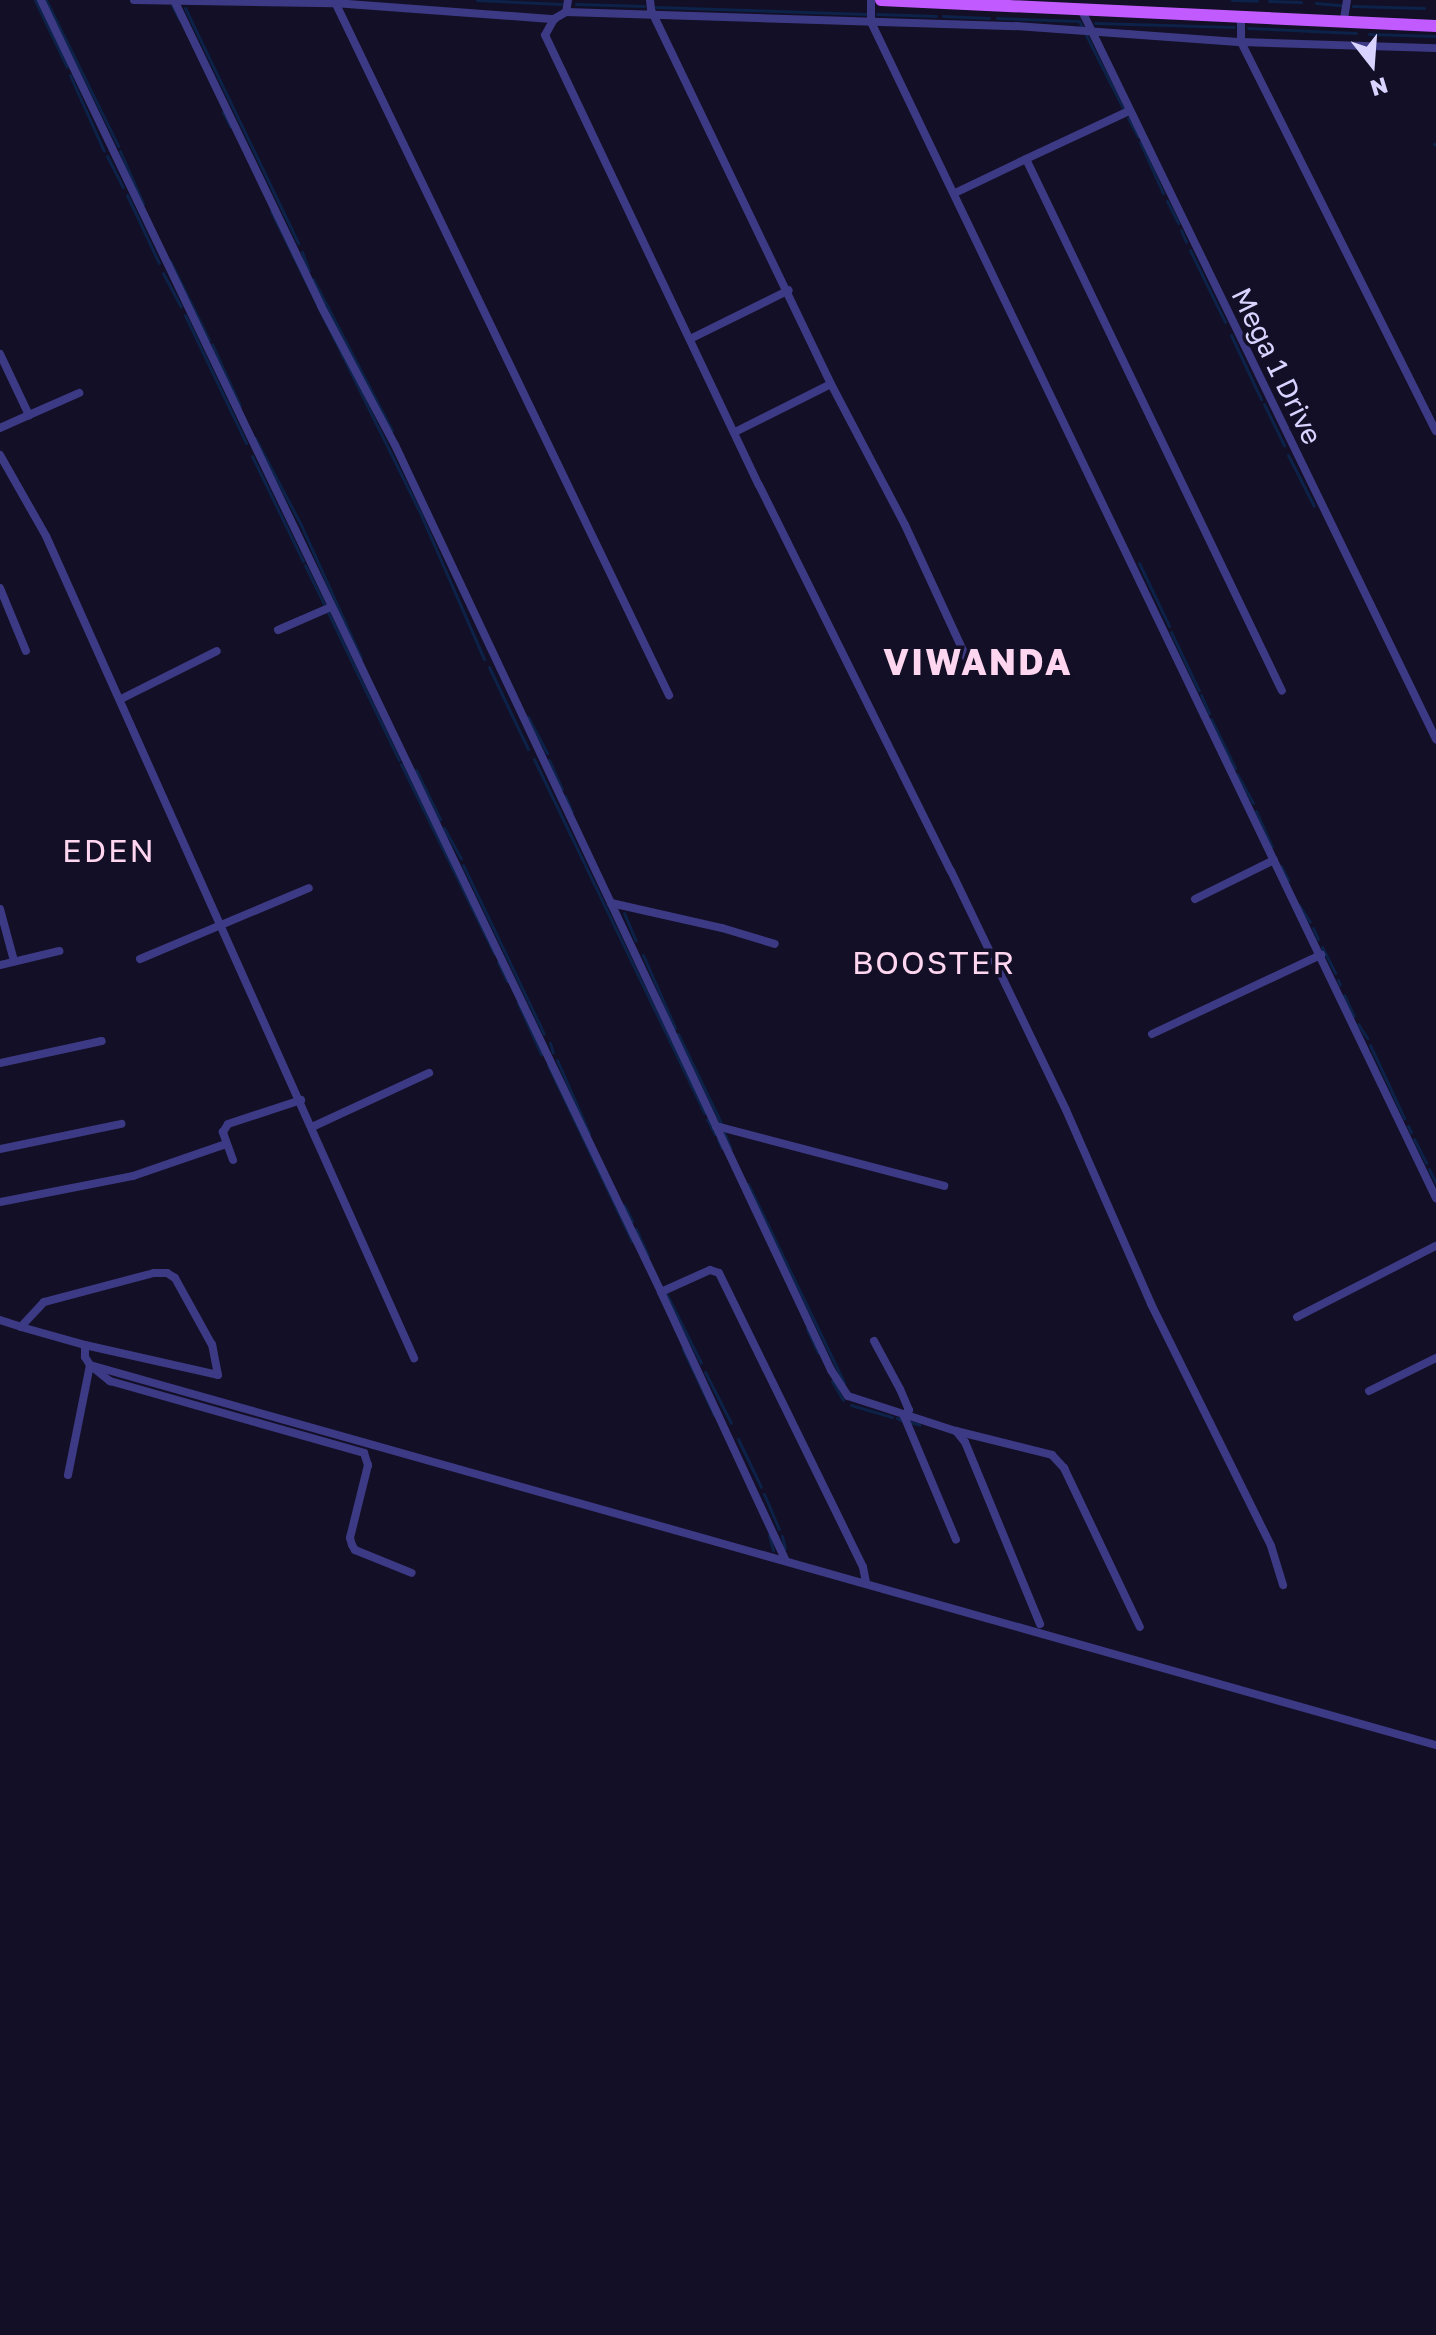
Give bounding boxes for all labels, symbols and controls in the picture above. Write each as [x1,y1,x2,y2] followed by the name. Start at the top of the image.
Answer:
[1332,24,1412,104] north arrow
[1367,72,1391,103] text: N
[1225,282,1329,450] street label: Mega 1 Drive
[883,640,1073,684] district label: VIWANDA
[62,831,156,869] district label: EDEN
[852,943,1016,981] district label: BOOSTER

